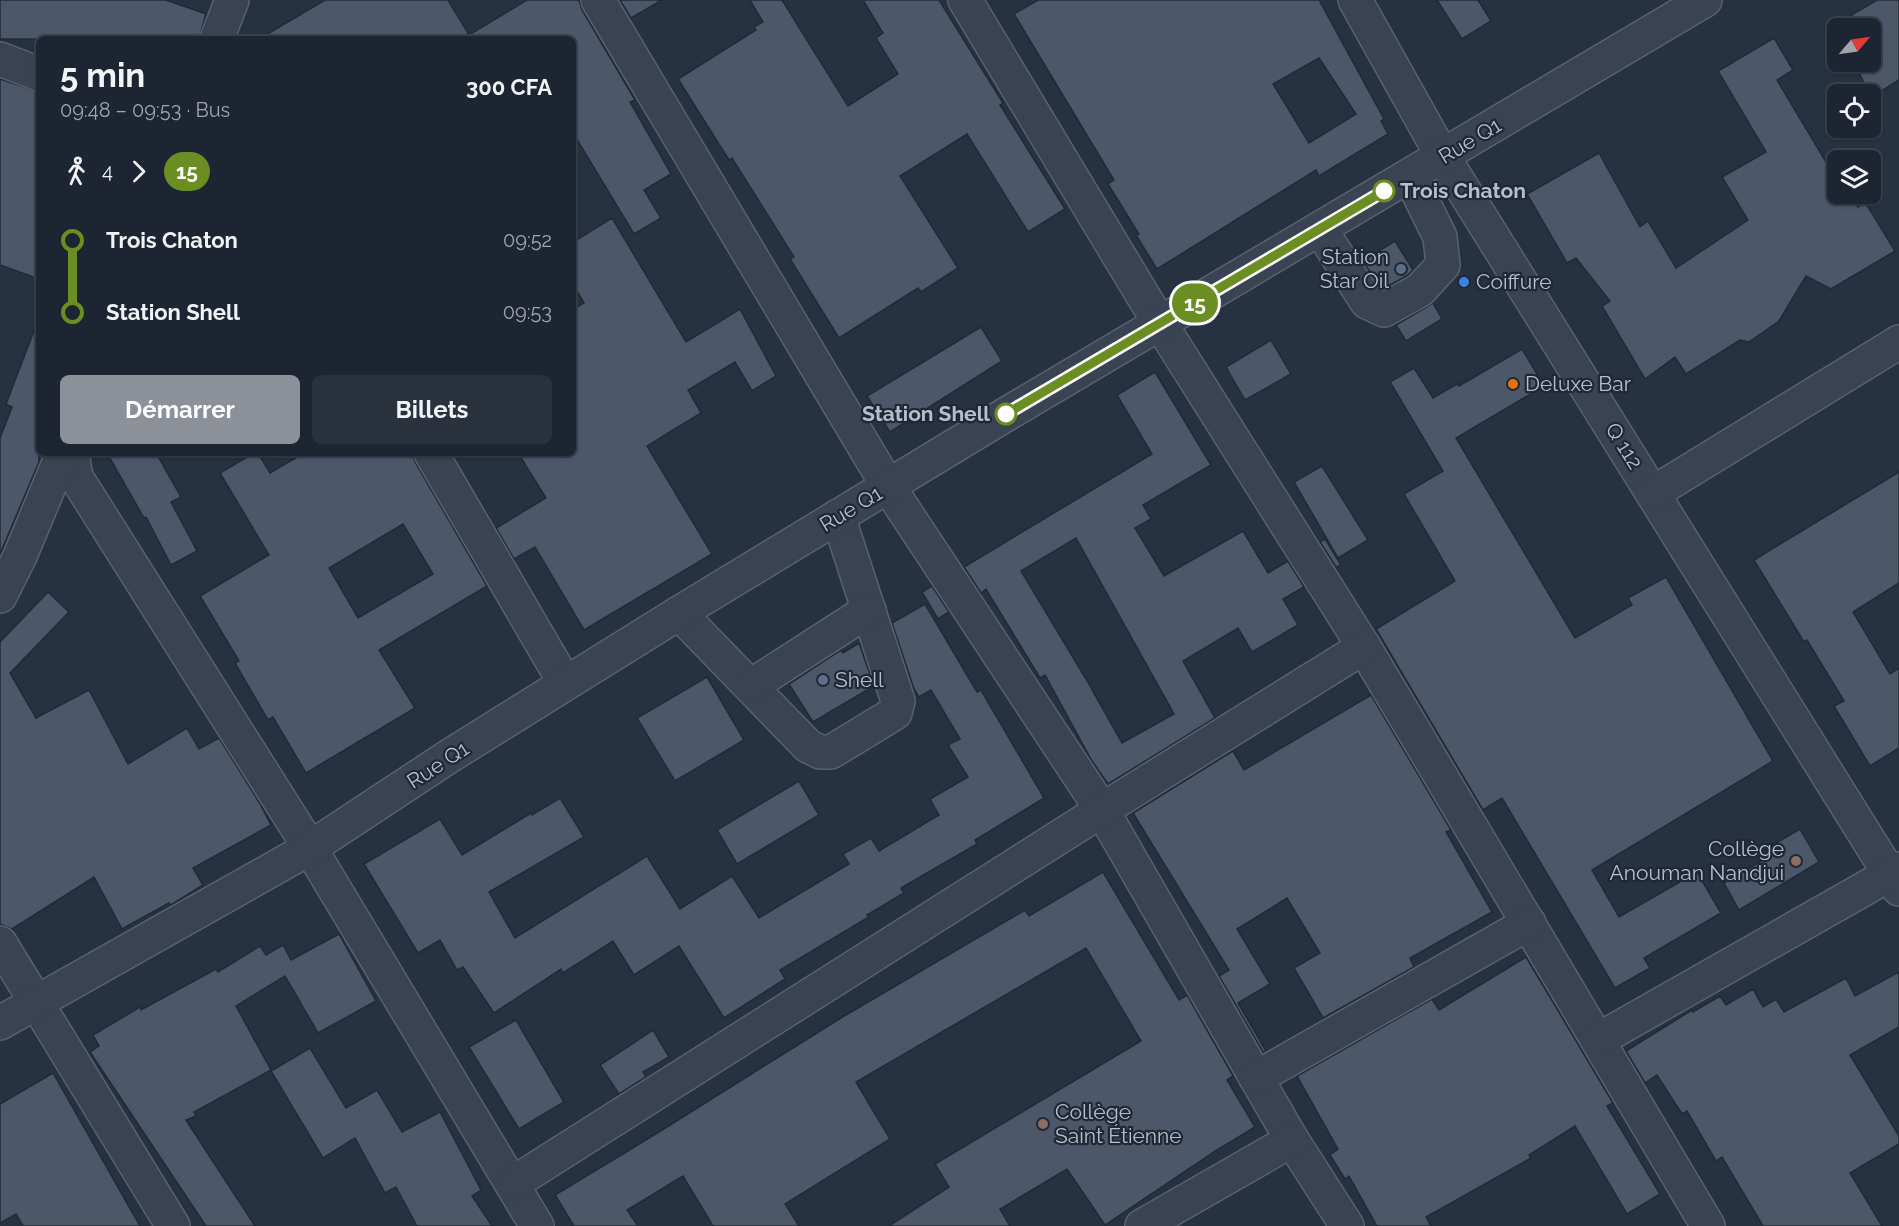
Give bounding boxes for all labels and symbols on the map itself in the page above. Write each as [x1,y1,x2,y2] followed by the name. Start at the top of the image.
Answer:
[1827,18,1881,72] north arrow
[1434,112,1506,169] street label: Rue Q1
[1400,178,1526,203] place label: Trois Chaton
[1373,180,1395,202] marker: Trois Chaton
[1320,244,1389,293] place label: Station Star Oil
[1394,262,1408,276] marker: Station Star Oil
[1476,269,1552,294] place label: Coiffure
[1457,275,1471,289] marker: Coiffure
[1168,284,1222,322] line badge: 15
[1525,371,1632,396] place label: Deluxe Bar
[1506,377,1520,391] marker: Deluxe Bar
[862,401,990,426] place label: Station Shell
[995,403,1017,425] marker: Station Shell
[1601,418,1648,474] street label: Q 112
[815,480,887,537] street label: Rue Q1
[835,667,884,692] place label: Shell
[816,673,830,687] marker: Shell
[402,735,473,794] street label: Rue Q1
[1610,836,1784,885] place label: Collège Anouman Nandjui
[1789,854,1803,868] marker: Collège Anouman Nandjui
[1055,1099,1182,1148] place label: Collège Saint Étienne
[1036,1117,1050,1131] marker: Collège Saint Étienne

